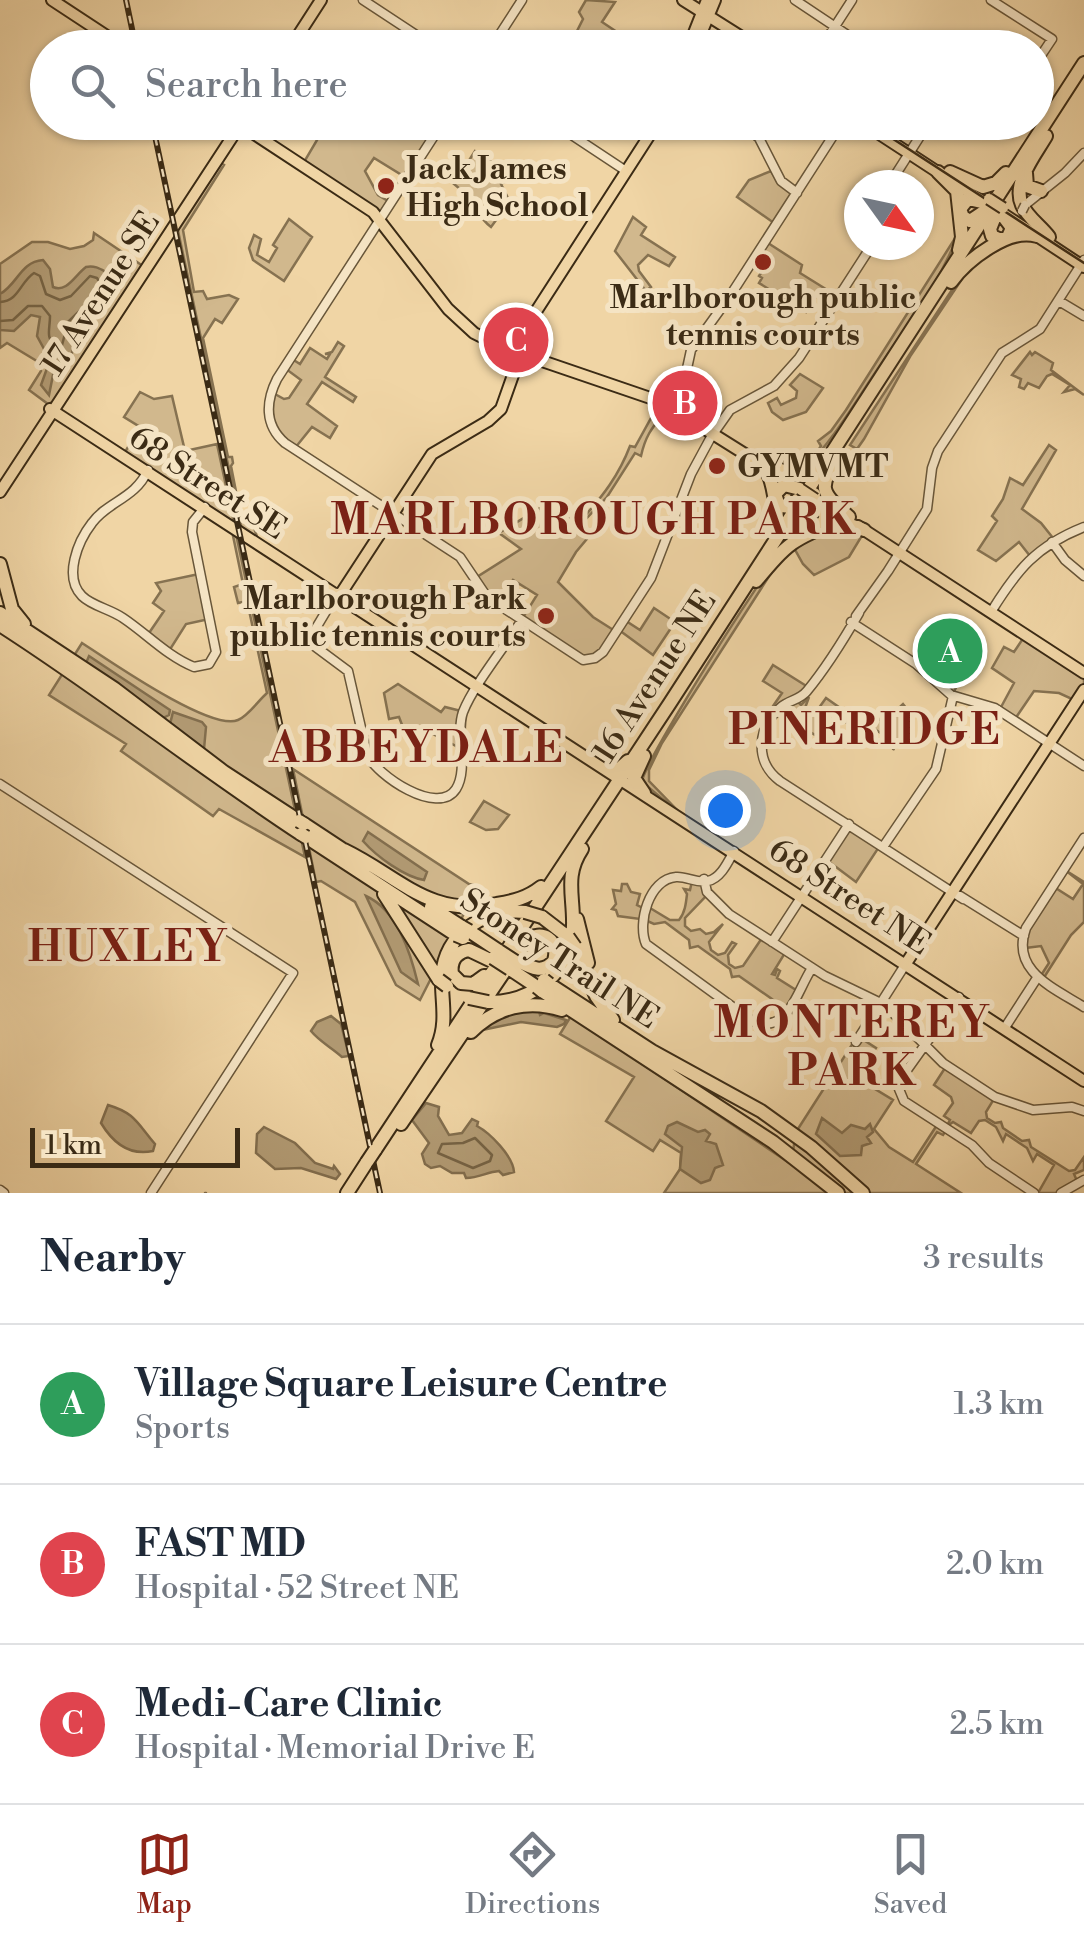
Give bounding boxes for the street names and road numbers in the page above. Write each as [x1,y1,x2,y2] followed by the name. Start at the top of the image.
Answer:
[33,204,169,383] street label: 17 Avenue SE
[121,417,294,549] street label: 68 Street SE
[585,583,725,770] street label: 16 Avenue NE
[761,830,938,964] street label: 68 Street NE
[453,880,666,1038] street label: Stoney Trail NE

